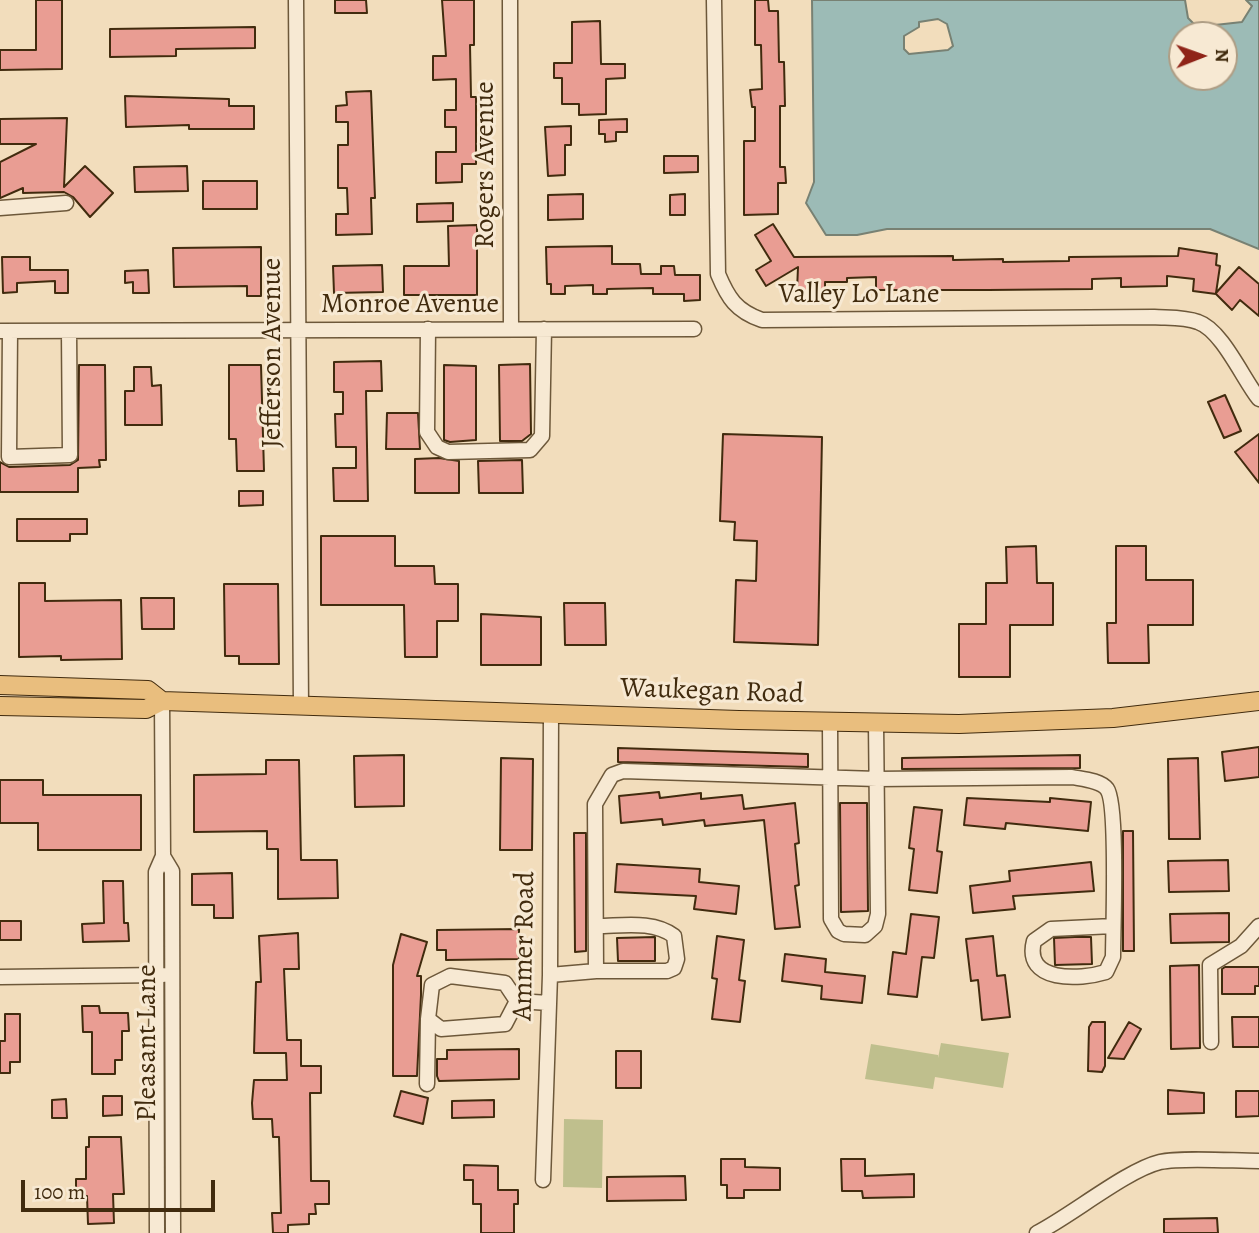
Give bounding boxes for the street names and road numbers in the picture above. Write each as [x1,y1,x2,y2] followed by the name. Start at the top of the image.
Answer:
[469,81,503,249] street label: Rogers Avenue
[256,258,290,448] street label: Jefferson Avenue
[779,278,939,312] street label: Valley Lo Lane
[321,288,499,322] street label: Monroe Avenue
[620,672,804,712] street label: Waukegan Road
[507,871,543,1021] street label: Ammer Road
[131,964,165,1122] street label: Pleasant Lane

